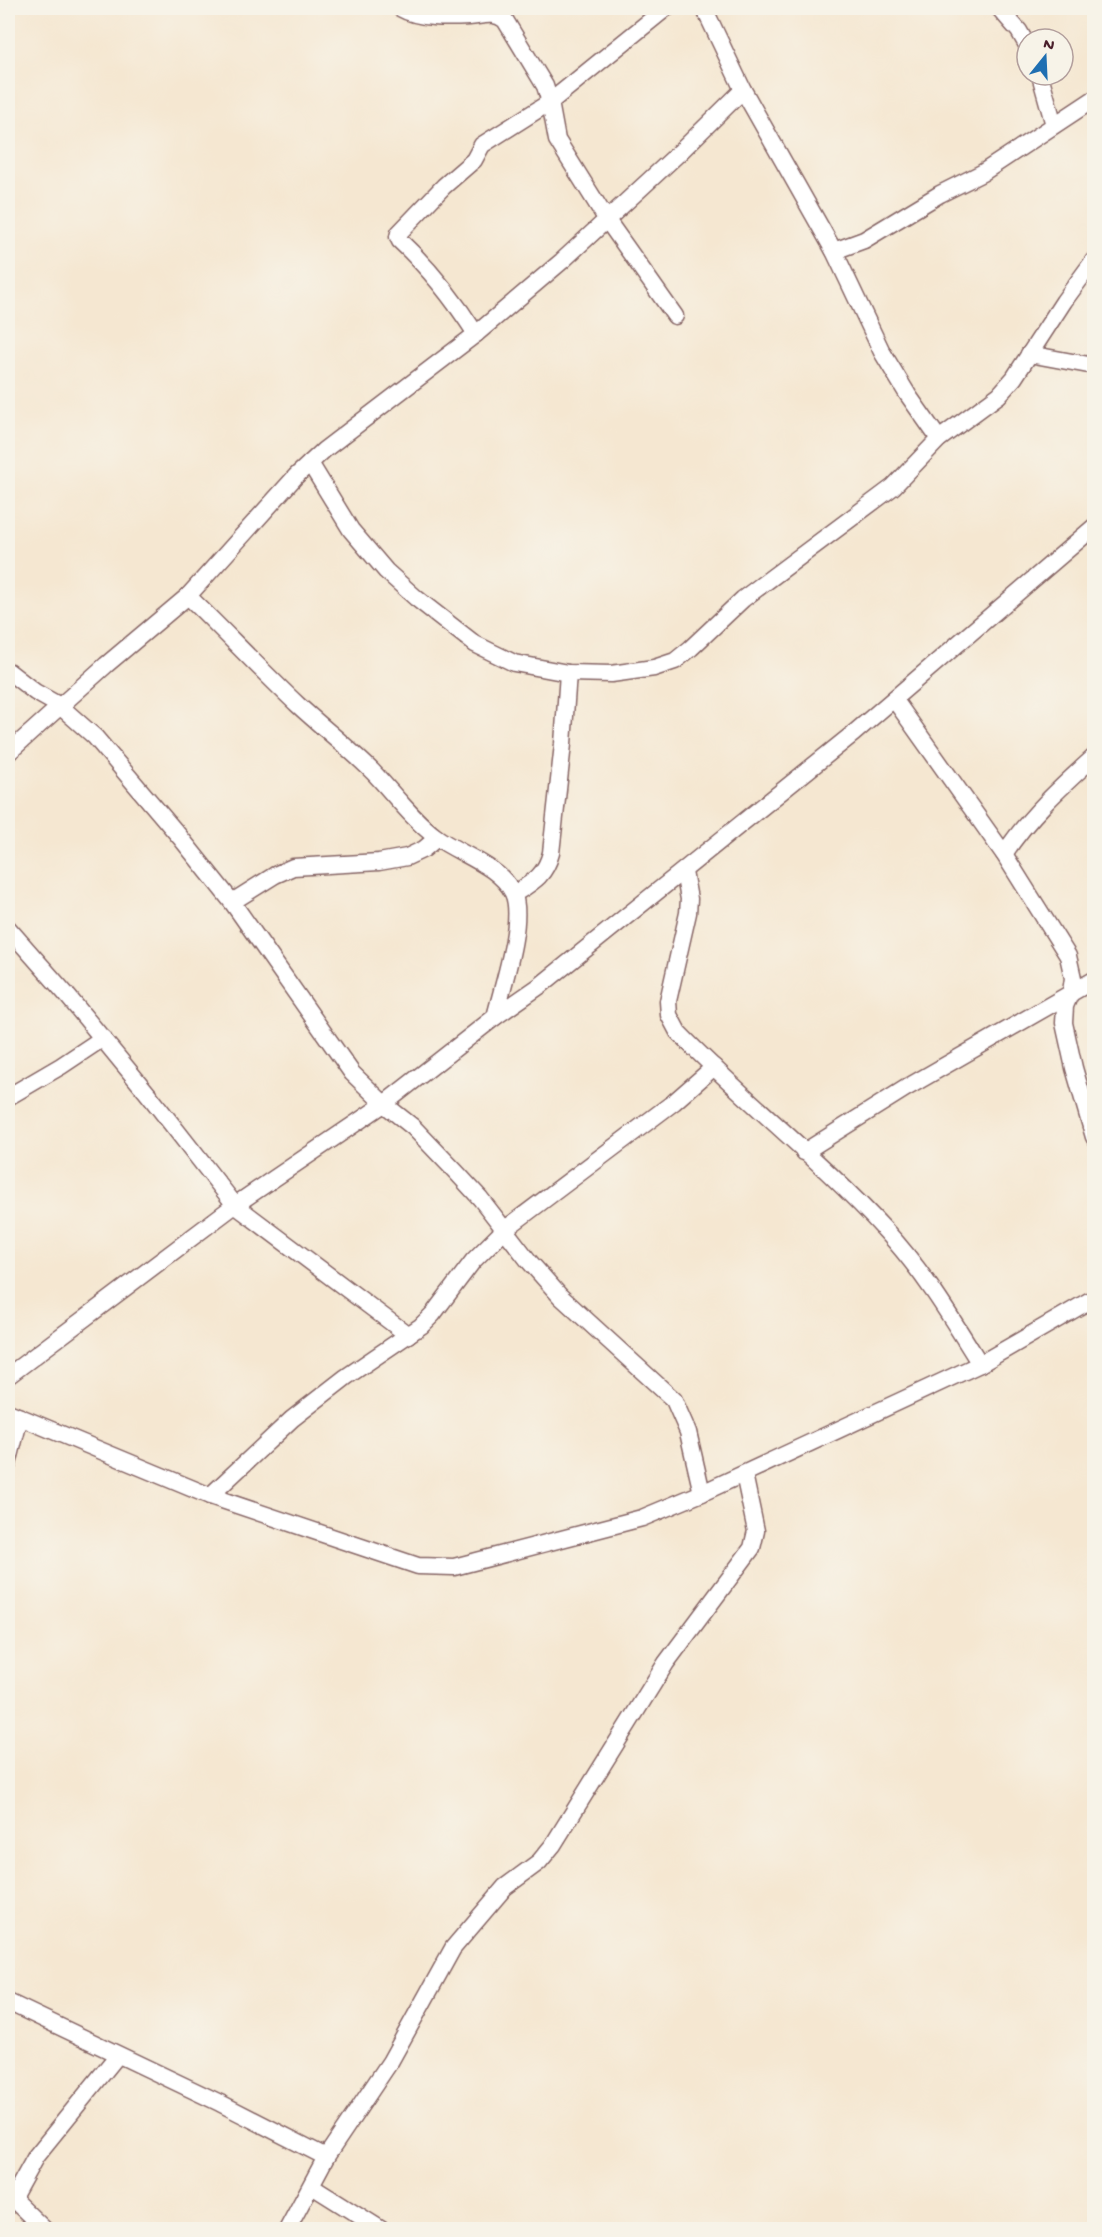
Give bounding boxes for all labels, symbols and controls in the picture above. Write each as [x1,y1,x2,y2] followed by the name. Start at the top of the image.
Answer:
[1015,27,1075,87] north arrow
[1041,35,1057,57] text: N

